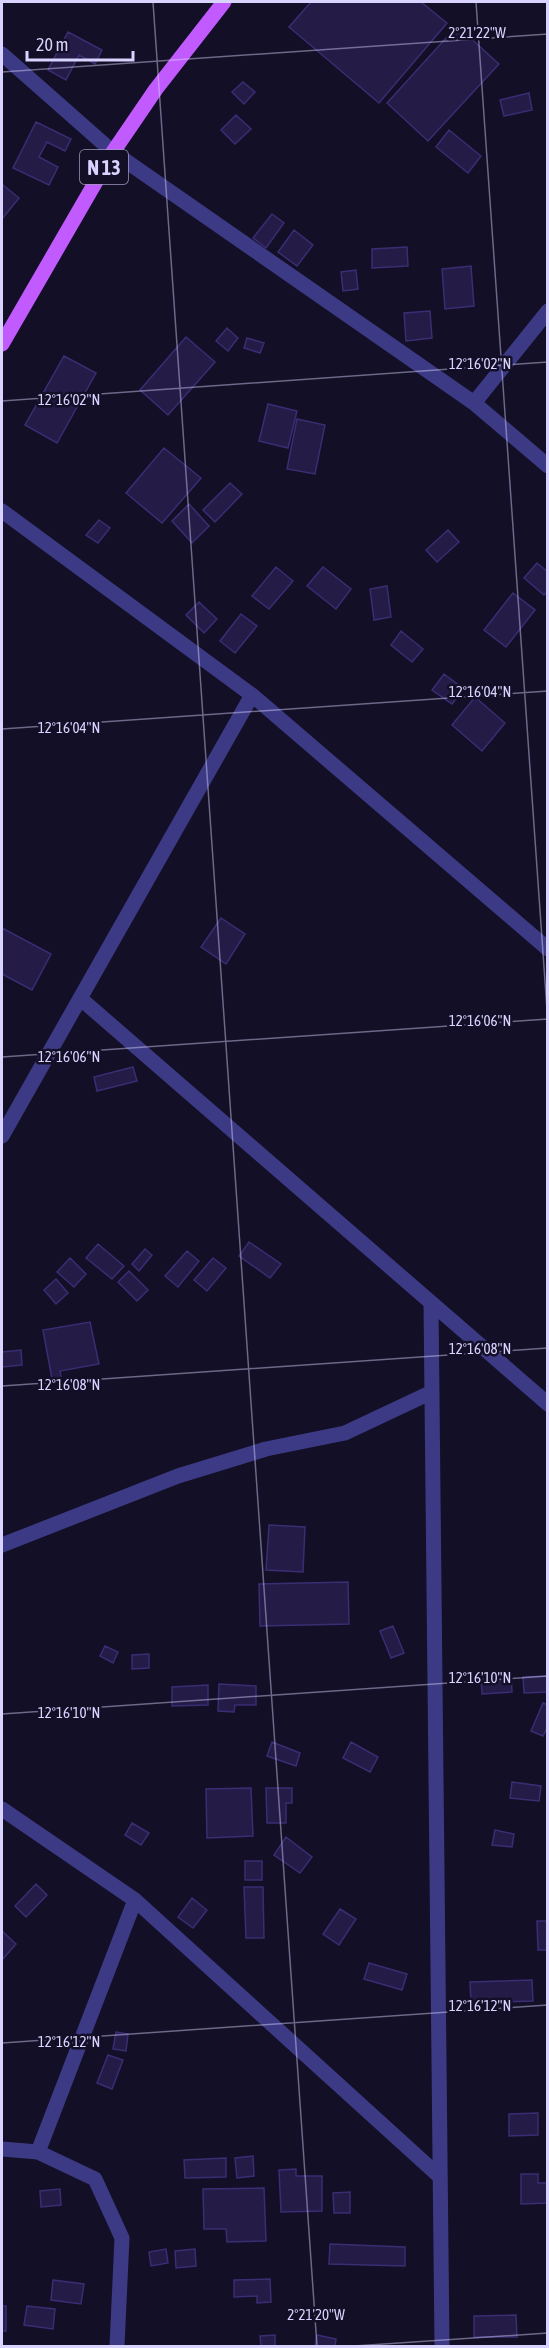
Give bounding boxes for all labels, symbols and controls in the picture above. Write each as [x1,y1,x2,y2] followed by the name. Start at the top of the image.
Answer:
[27,24,134,62] scale bar
[448,24,506,41] text: 2°21'22"W
[36,34,68,55] text: 20 m
[80,150,128,184] road number: N 13
[449,355,511,372] text: 12°16'02"N
[38,391,100,408] text: 12°16'02"N
[449,683,511,700] text: 12°16'04"N
[38,719,100,736] text: 12°16'04"N
[449,1012,511,1029] text: 12°16'06"N
[38,1048,100,1065] text: 12°16'06"N
[449,1340,511,1357] text: 12°16'08"N
[38,1376,100,1393] text: 12°16'08"N
[449,1669,511,1686] text: 12°16'10"N
[38,1704,100,1721] text: 12°16'10"N
[449,1997,511,2014] text: 12°16'12"N
[38,2033,100,2050] text: 12°16'12"N
[287,2306,345,2323] text: 2°21'20"W

